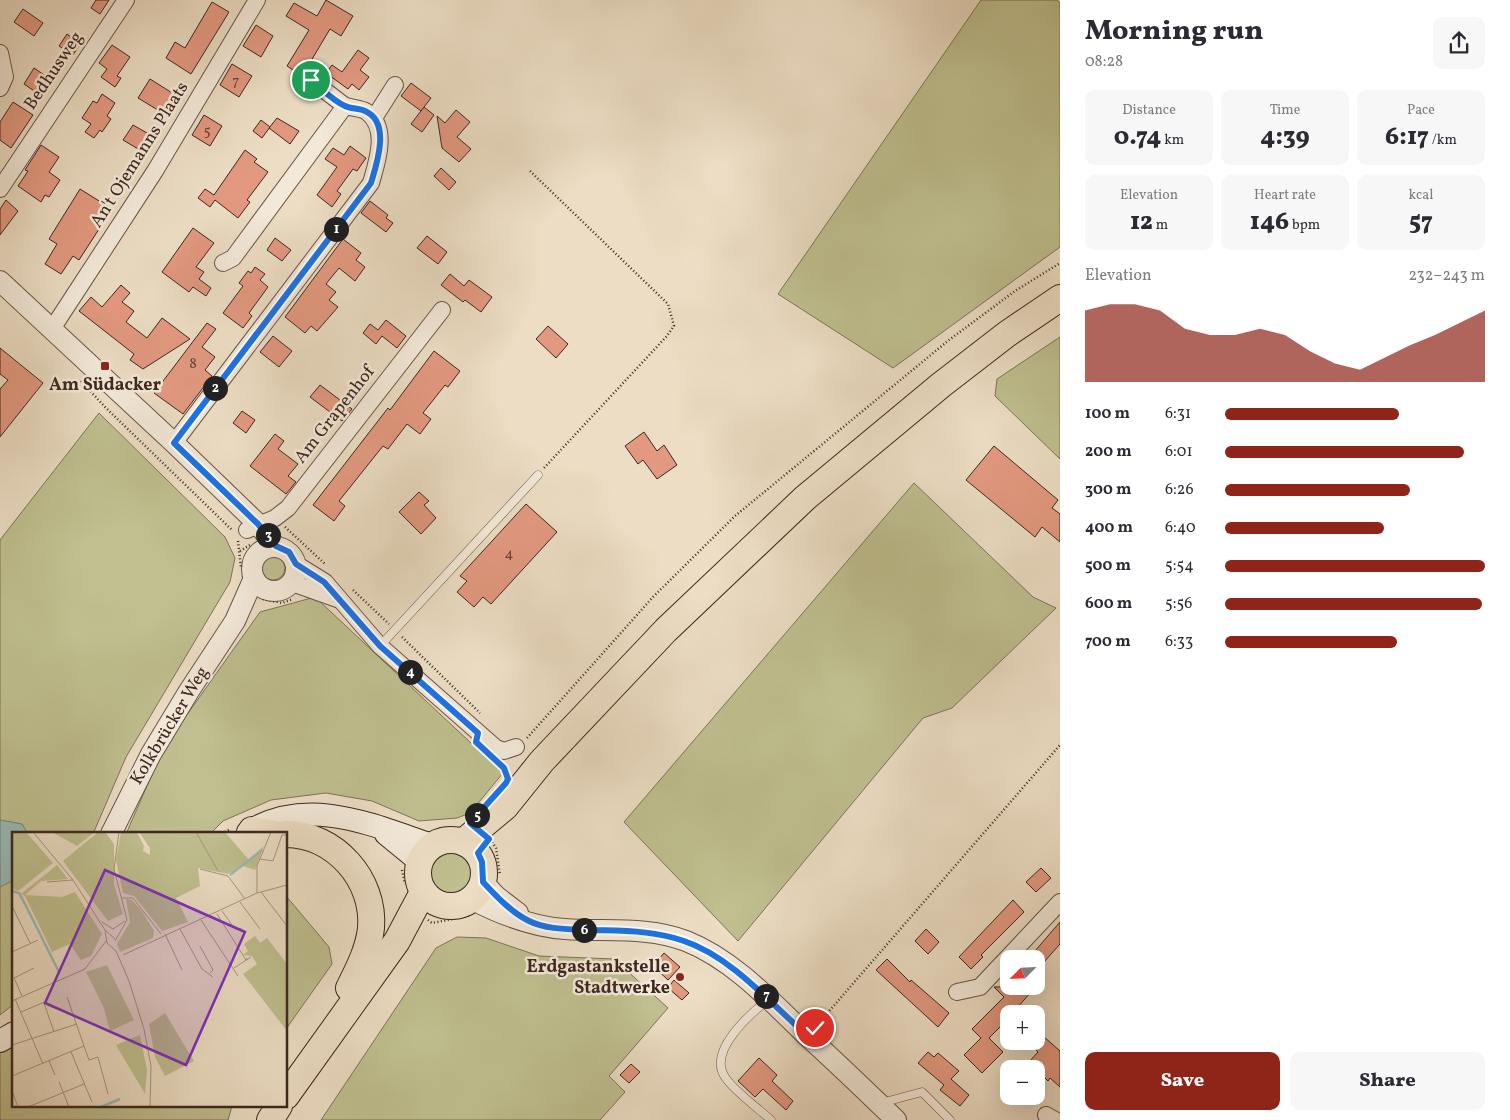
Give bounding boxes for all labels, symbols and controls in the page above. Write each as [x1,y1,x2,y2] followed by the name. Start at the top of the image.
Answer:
[1085,12,1263,51] text: Morning run
[1433,17,1485,69] button: share
[19,27,89,115] street label: Bedhusweg
[1085,51,1123,73] text: 08:28
[290,59,332,101] pin
[297,66,325,94] icon: arrive
[232,71,240,92] house number: 7
[85,77,195,233] street label: An't Ojemanns Plaats
[1122,101,1176,120] text: Distance
[1270,101,1300,120] text: Time
[1407,101,1435,120] text: Pace
[1114,120,1161,155] text: 0.74
[1260,120,1310,155] text: 4:39
[1385,120,1429,155] text: 6:17
[203,121,211,142] house number: 5
[1161,131,1184,150] text: km
[1429,131,1457,150] text: /km
[1120,186,1178,205] text: Elevation
[1254,186,1316,205] text: Heart rate
[1409,186,1433,205] text: kcal
[1130,205,1153,240] text: 12
[1250,205,1289,240] text: 146
[1409,205,1433,240] text: 57
[324,216,348,242] pin: 1
[1153,216,1168,235] text: m
[1289,216,1320,235] text: bpm
[334,220,339,239] text: 1
[1085,265,1152,287] text: Elevation
[1408,265,1485,287] text: 232–243 m
[189,354,197,375] house number: 8
[289,359,382,469] street label: Am Grapenhof
[99,360,111,372] marker: Am Südacker
[49,373,161,398] place label: Am Südacker
[202,376,228,400] pin: 2
[212,379,219,398] text: 2
[1085,403,1130,425] text: 100 m
[1165,403,1191,425] text: 6:31
[1085,441,1132,463] text: 200 m
[1165,441,1193,463] text: 6:01
[1085,479,1131,501] text: 300 m
[1165,479,1194,501] text: 6:26
[1085,517,1133,539] text: 400 m
[1165,517,1196,539] text: 6:40
[256,522,280,548] pin: 3
[265,526,272,545] text: 3
[505,544,514,565] house number: 4
[1085,555,1131,577] text: 500 m
[1165,555,1194,577] text: 5:54
[1085,593,1132,615] text: 600 m
[1165,593,1192,615] text: 5:56
[1085,631,1131,653] text: 700 m
[1165,631,1193,653] text: 6:33
[398,660,422,684] pin: 4
[125,662,215,790] street label: Kolkbrücker Weg
[406,663,415,682] text: 4
[464,802,490,828] pin: 5
[474,806,481,825] text: 5
[12,832,288,1108] inset map
[572,918,596,942] pin: 6
[581,921,588,940] text: 6
[1000,950,1045,995] north arrow
[1000,950,1045,1105] map controls
[527,955,670,1001] place label: Erdgastankstelle Stadtwerke
[674,971,686,983] marker: Erdgastankstelle Stadtwerke
[754,984,778,1008] pin: 7
[763,987,770,1006] text: 7
[1000,1005,1045,1050] button: +
[794,1007,836,1049] pin
[801,1014,829,1042] icon: check
[1085,1052,1280,1110] button: Save
[1290,1052,1485,1110] button: Share
[1000,1060,1045,1105] button: −

